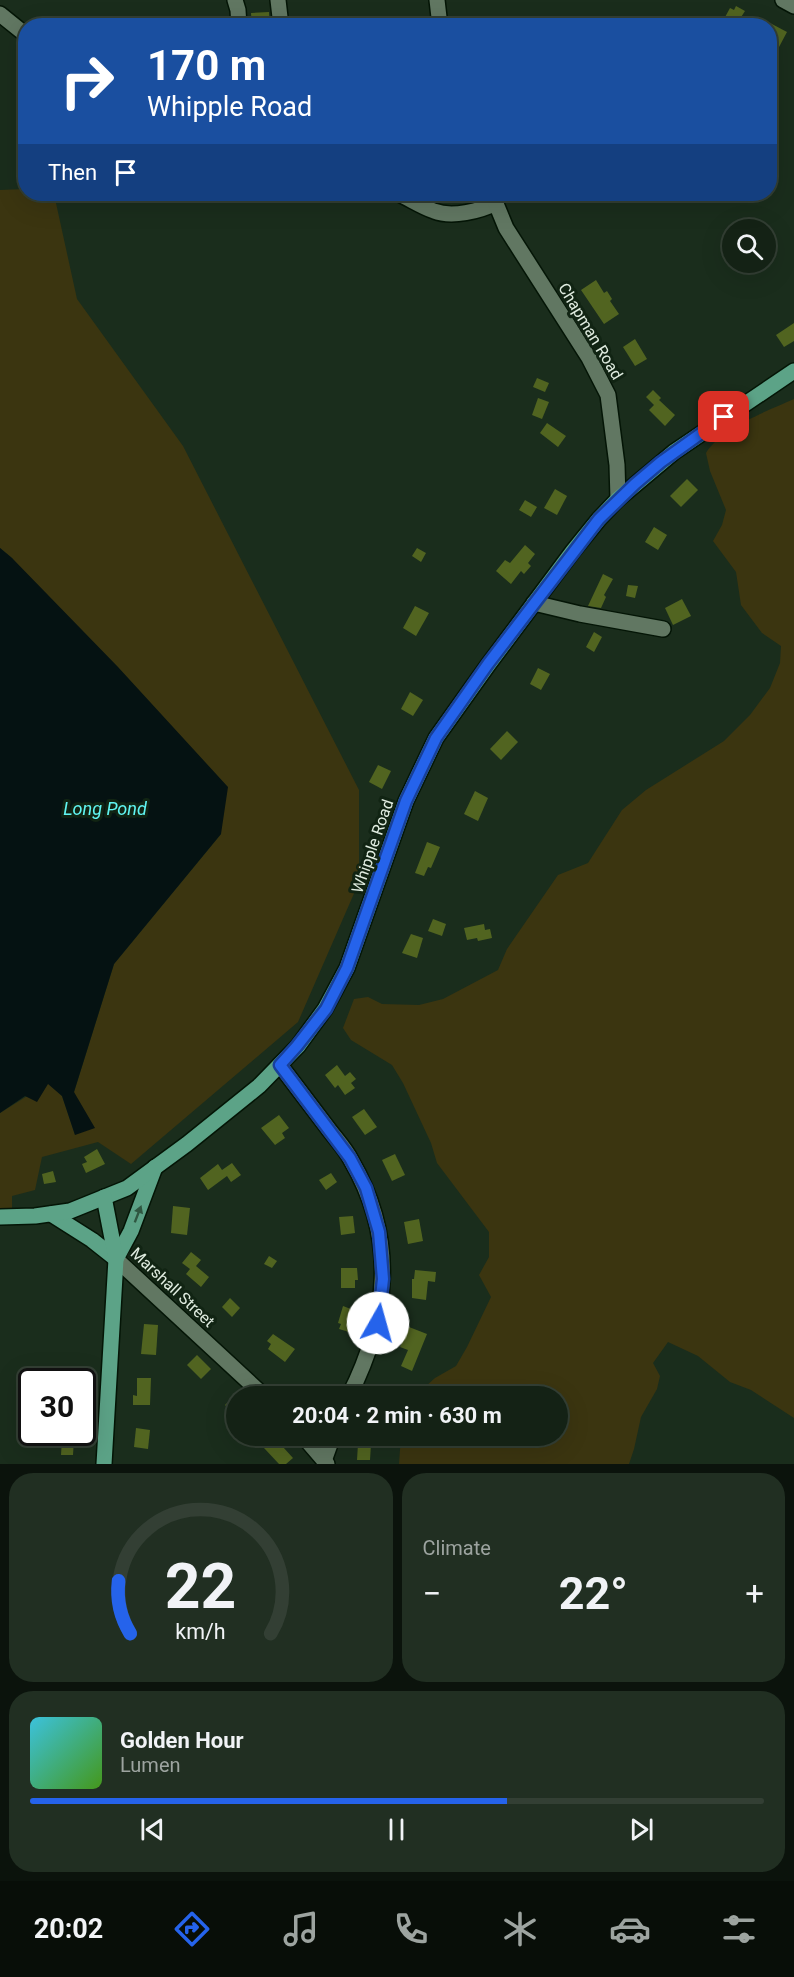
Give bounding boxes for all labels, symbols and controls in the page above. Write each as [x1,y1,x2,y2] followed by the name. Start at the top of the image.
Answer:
[147,41,266,90] text: 170 m
[48,42,126,120] icon: right
[147,91,312,123] text: Whipple Road
[109,156,142,189] icon: arrive
[48,160,97,185] text: Then
[722,219,776,273] map controls
[722,219,776,273] button: search
[554,280,627,383] street label: Chapman Road
[698,391,749,442] pin
[707,400,740,433] icon: arrive
[348,797,397,896] street label: Whipple Road
[63,798,148,819] water label: Long Pond
[133,1205,143,1223] one-way arrow
[127,1244,219,1331] street label: Marshall Street
[346,1291,410,1355] position arrow
[18,1368,96,1446] speed limit sign: 30
[292,1403,502,1428] text: 20:04 · 2 min · 630 m
[423,1536,491,1560] text: Climate
[165,1550,237,1623] text: 22
[559,1567,628,1620] text: 22°
[423,1574,441,1613] text: −
[745,1574,764,1613] text: +
[176,1620,226,1645] text: km/h
[120,1728,244,1753] text: Golden Hour
[120,1753,181,1777] text: Lumen
[136,1813,169,1846] icon: previous
[380,1813,413,1846] icon: pause
[625,1813,658,1846] icon: next
[171,1908,213,1950] icon: directions
[280,1908,322,1950] icon: music
[390,1908,432,1950] icon: phone
[499,1908,541,1950] icon: climate
[609,1908,651,1950] icon: car
[718,1908,760,1950] icon: filters
[34,1913,103,1945] text: 20:02

